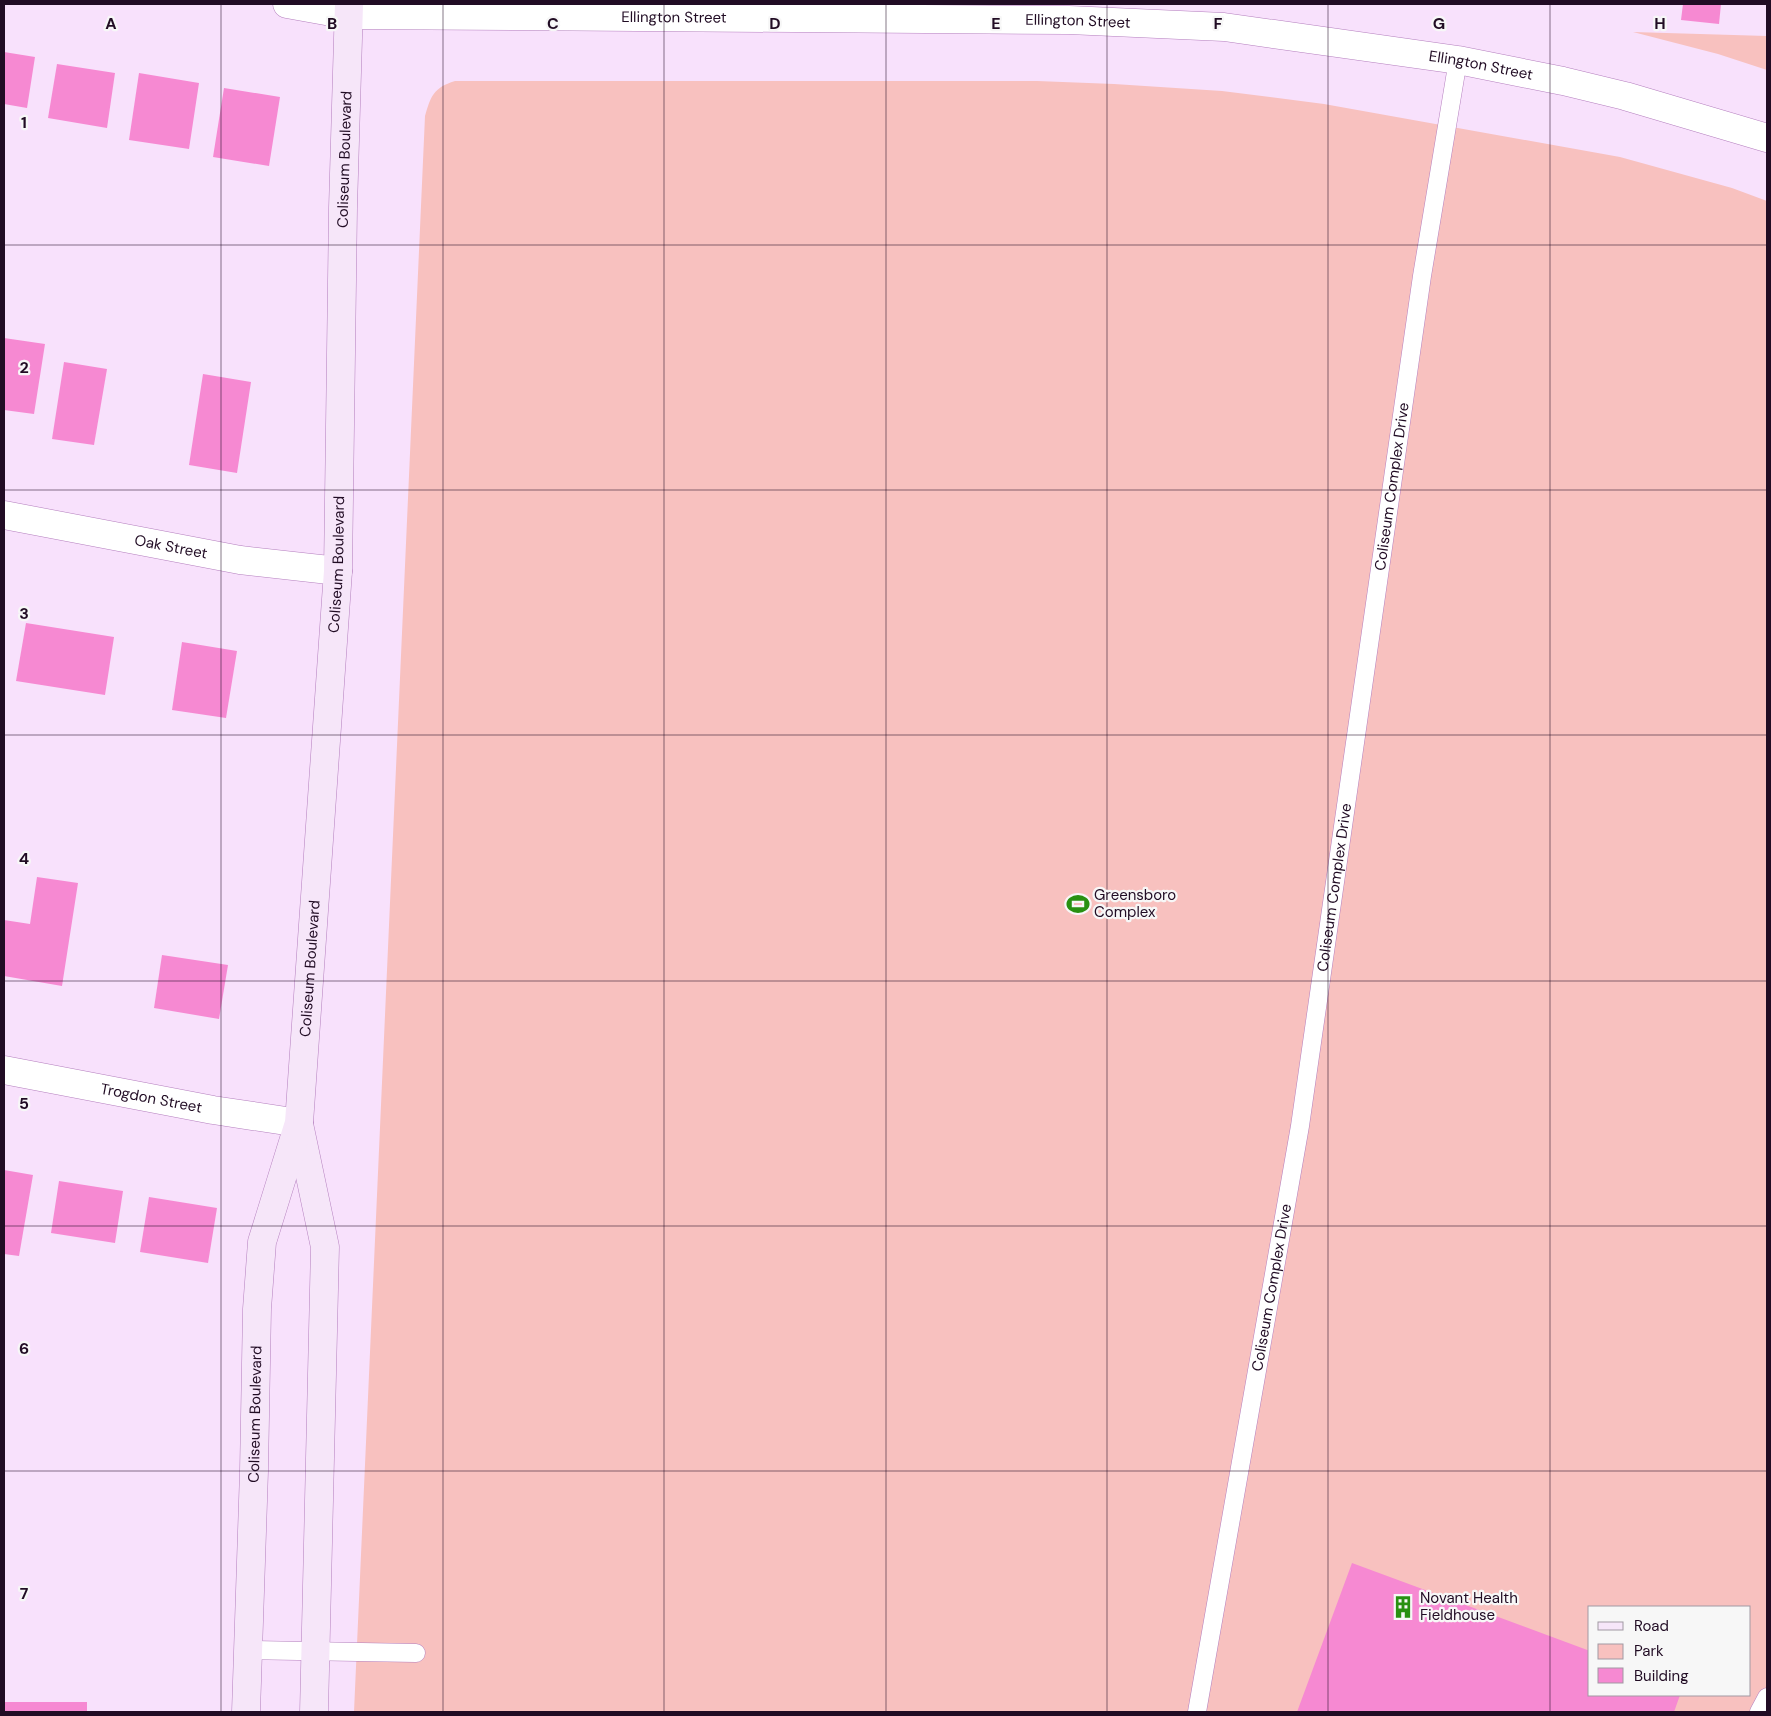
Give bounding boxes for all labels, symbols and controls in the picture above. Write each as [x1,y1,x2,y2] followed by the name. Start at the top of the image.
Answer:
[621,7,727,28] street label: Ellington Street
[1025,10,1131,33] street label: Ellington Street
[105,13,117,34] text: A
[327,13,337,34] text: B
[547,13,559,34] text: C
[769,13,781,34] text: D
[991,13,1001,34] text: E
[1214,13,1223,34] text: F
[1433,13,1445,34] text: G
[1654,13,1666,34] text: H
[1428,46,1535,85] street label: Ellington Street
[333,91,356,228] street label: Coliseum Boulevard
[21,112,27,133] text: 1
[19,357,29,378] text: 2
[1370,401,1414,572] street label: Coliseum Complex Drive
[324,496,349,634] street label: Coliseum Boulevard
[133,530,209,564] street label: Oak Street
[19,603,29,624] text: 3
[1312,802,1356,973] street label: Coliseum Complex Drive
[19,848,29,869] text: 4
[1094,885,1176,922] place label: Greensboro Complex
[1065,891,1091,917] sports icon: Greensboro Complex
[295,899,325,1037] street label: Coliseum Boulevard
[99,1079,204,1118] street label: Trogdon Street
[19,1093,29,1114] text: 5
[1247,1202,1296,1373] street label: Coliseum Complex Drive
[19,1338,29,1359] text: 6
[244,1345,266,1483] street label: Coliseum Boulevard
[20,1583,29,1604] text: 7
[1420,1588,1518,1625] place label: Novant Health Fieldhouse
[1390,1594,1416,1620] building icon: Novant Health Fieldhouse
[1588,1606,1751,1696] legend
[1634,1616,1669,1636] text: Road
[1634,1641,1664,1661] text: Park
[1634,1666,1689,1686] text: Building

